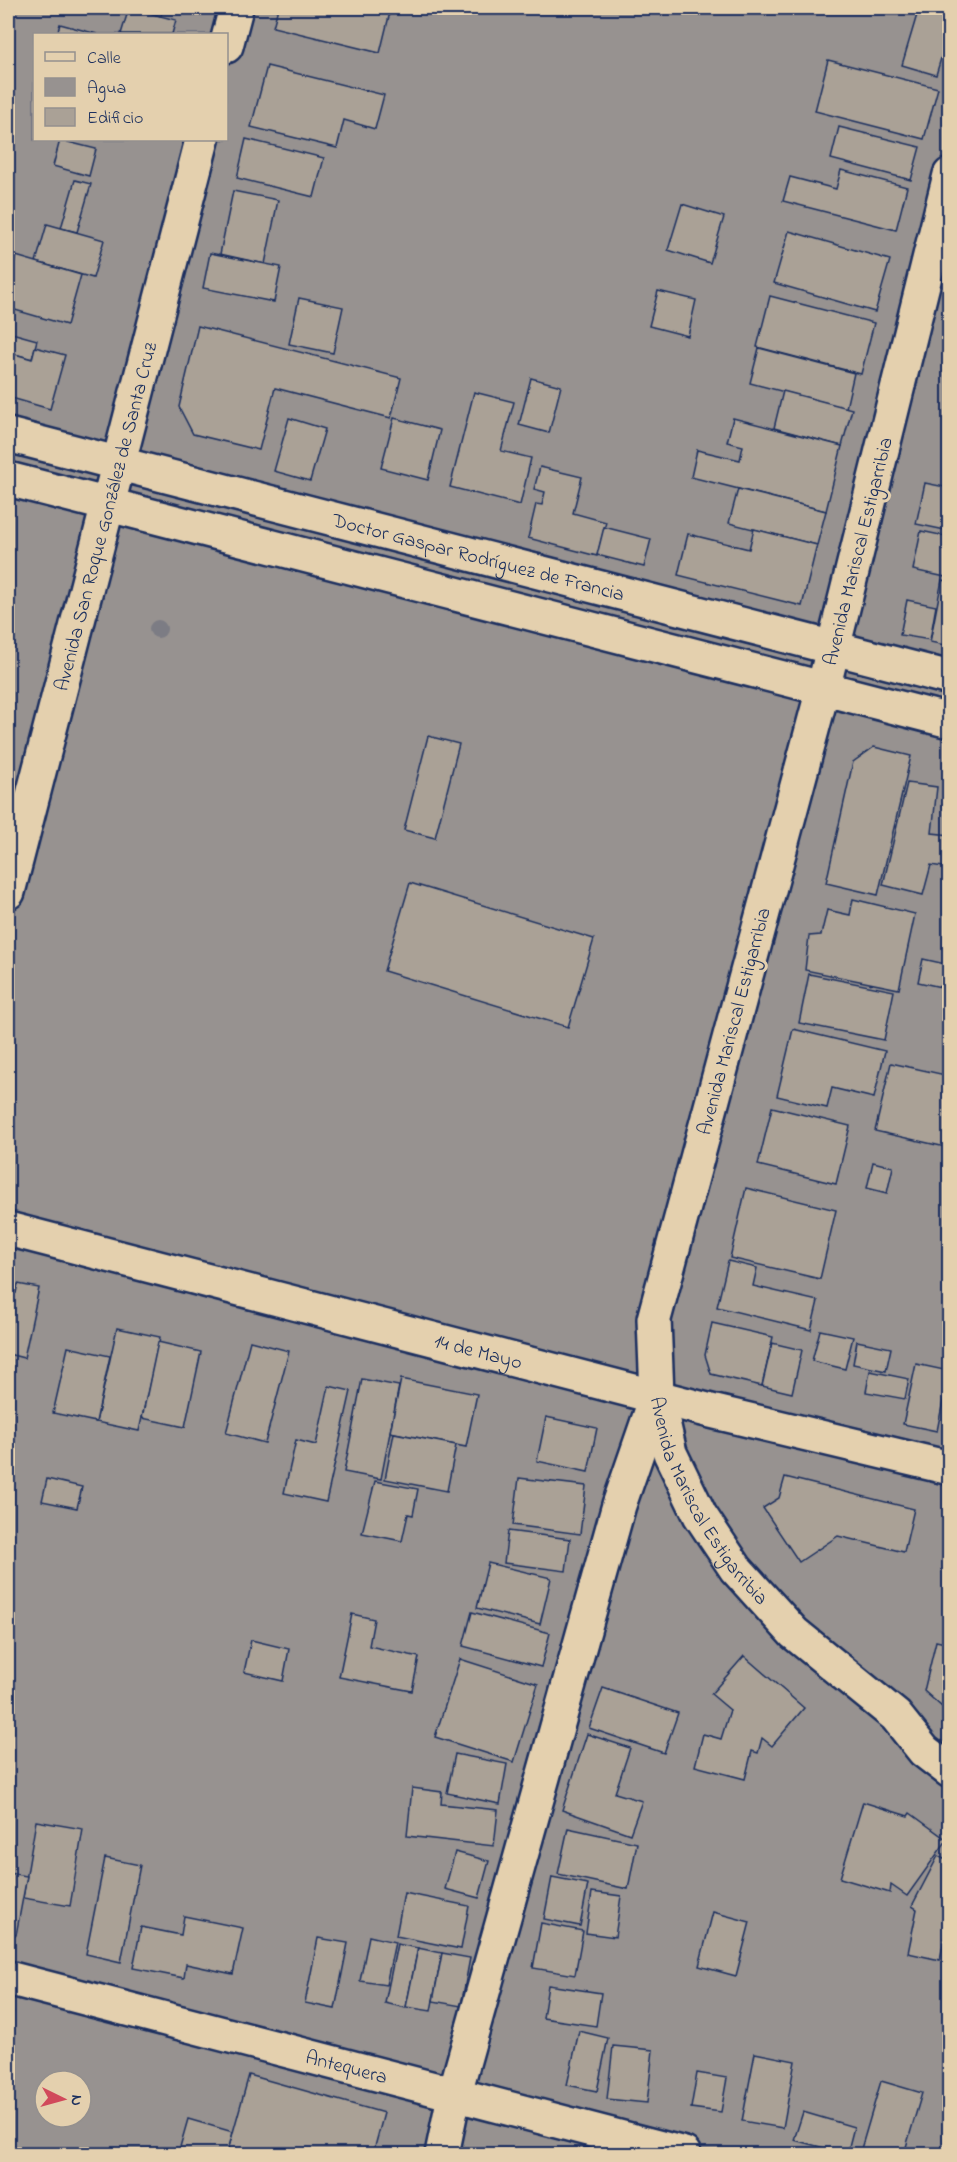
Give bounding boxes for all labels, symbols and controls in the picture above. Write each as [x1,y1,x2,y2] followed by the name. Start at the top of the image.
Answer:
[33,33,228,141] legend
[87,46,122,72] text: Calle
[87,76,126,103] text: Agua
[87,106,143,132] text: Edificio
[48,339,166,694] street label: Avenida San Roque González de Santa Cruz
[817,434,903,669] street label: Avenida Mariscal Estigarribia
[328,507,627,610] street label: Doctor Gaspar Rodríguez de Francia
[691,905,781,1139] street label: Avenida Mariscal Estigarribia
[431,1328,525,1379] street label: 14 de Mayo
[641,1394,774,1613] street label: Avenida Mariscal Estigarribia
[302,2044,390,2093] street label: Antequera
[33,2069,93,2129] north arrow
[64,2094,88,2107] text: N

